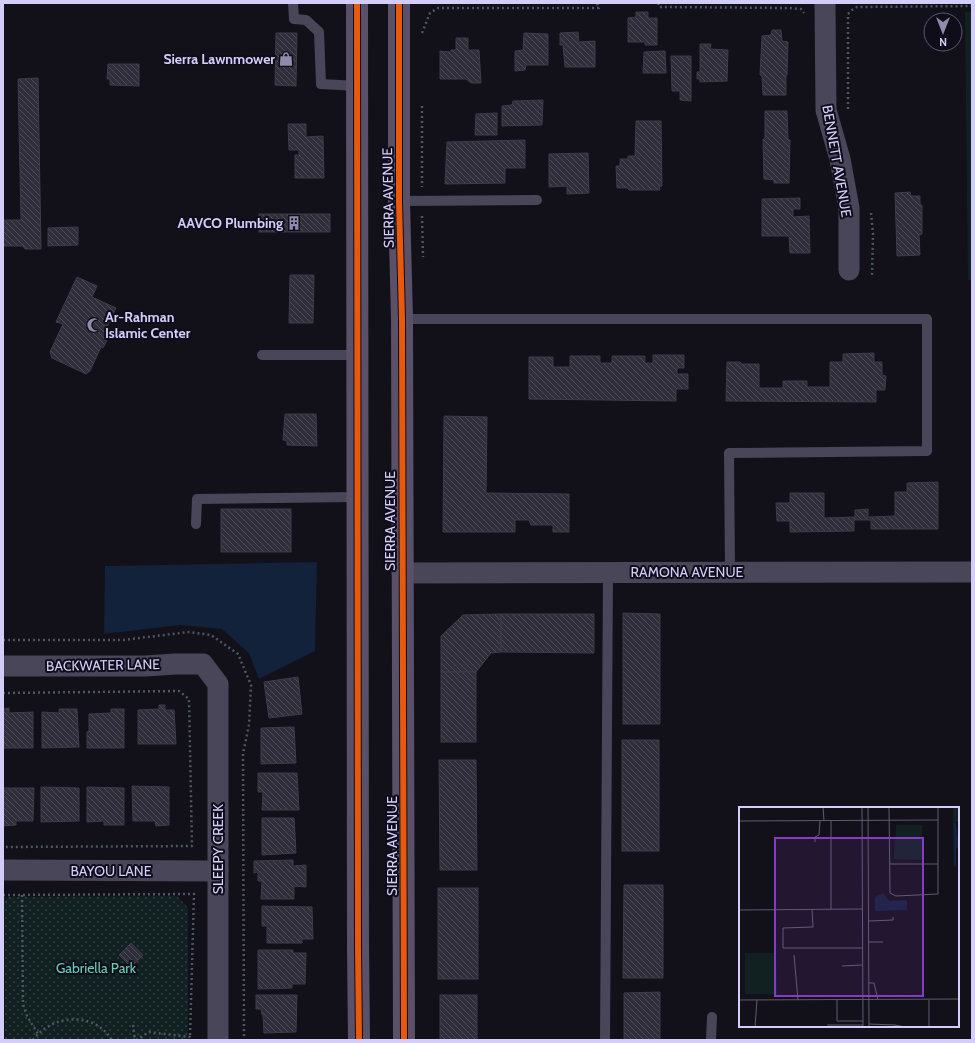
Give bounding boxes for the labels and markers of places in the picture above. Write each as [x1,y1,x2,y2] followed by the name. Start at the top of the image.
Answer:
[163,50,275,68] place label: Sierra Lawnmower
[278,51,294,67] shop icon: Sierra Lawnmower
[178,214,283,232] place label: AAVCO Plumbing
[286,215,302,231] building icon: AAVCO Plumbing
[105,308,191,342] place label: Ar-Rahman Islamic Center
[86,317,102,333] mosque icon: Ar-Rahman Islamic Center

